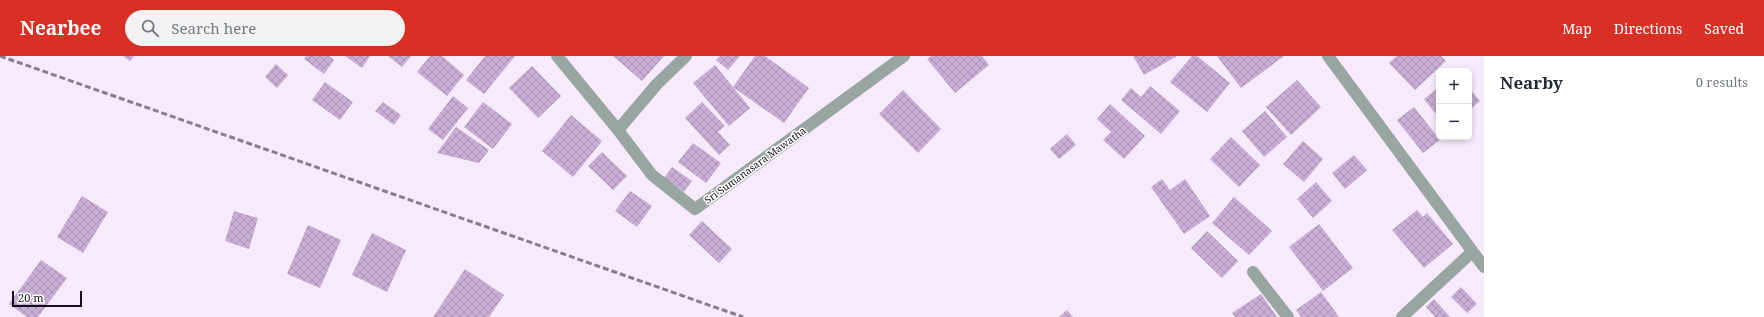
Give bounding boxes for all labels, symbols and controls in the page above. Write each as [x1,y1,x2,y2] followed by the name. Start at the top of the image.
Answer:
[125,10,405,46] search box
[20,15,101,41] text: Nearbee
[139,17,161,39] icon: search
[171,18,256,38] text: Search here
[1562,19,1592,38] text: Map
[1614,19,1682,38] text: Directions
[1704,19,1744,38] text: Saved
[1436,68,1472,140] map controls
[1436,68,1472,104] button: +
[1500,71,1563,94] text: Nearby
[1696,73,1748,91] text: 0 results
[1436,104,1472,140] button: −
[701,123,809,207] street label: Sri Sumanasara Mawatha
[12,289,82,308] scale bar
[18,290,44,305] text: 20 m

